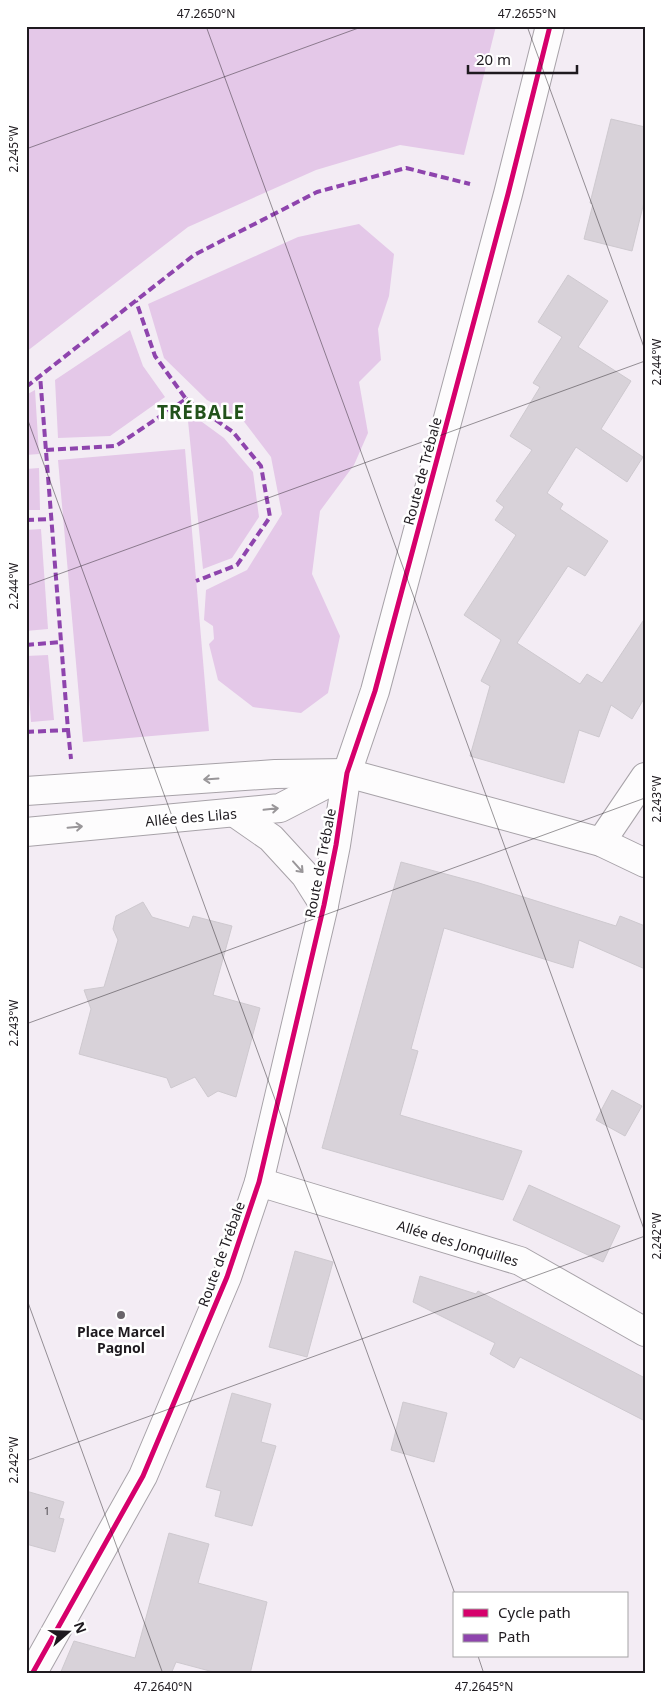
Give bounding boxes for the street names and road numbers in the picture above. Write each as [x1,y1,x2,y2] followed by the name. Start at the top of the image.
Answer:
[398,415,446,527] street label: Route de Trébale
[145,804,238,830] street label: Allée des Lilas
[300,807,340,919] street label: Route de Trébale
[193,1198,249,1309] street label: Route de Trébale
[395,1215,521,1271] street label: Allée des Jonquilles

